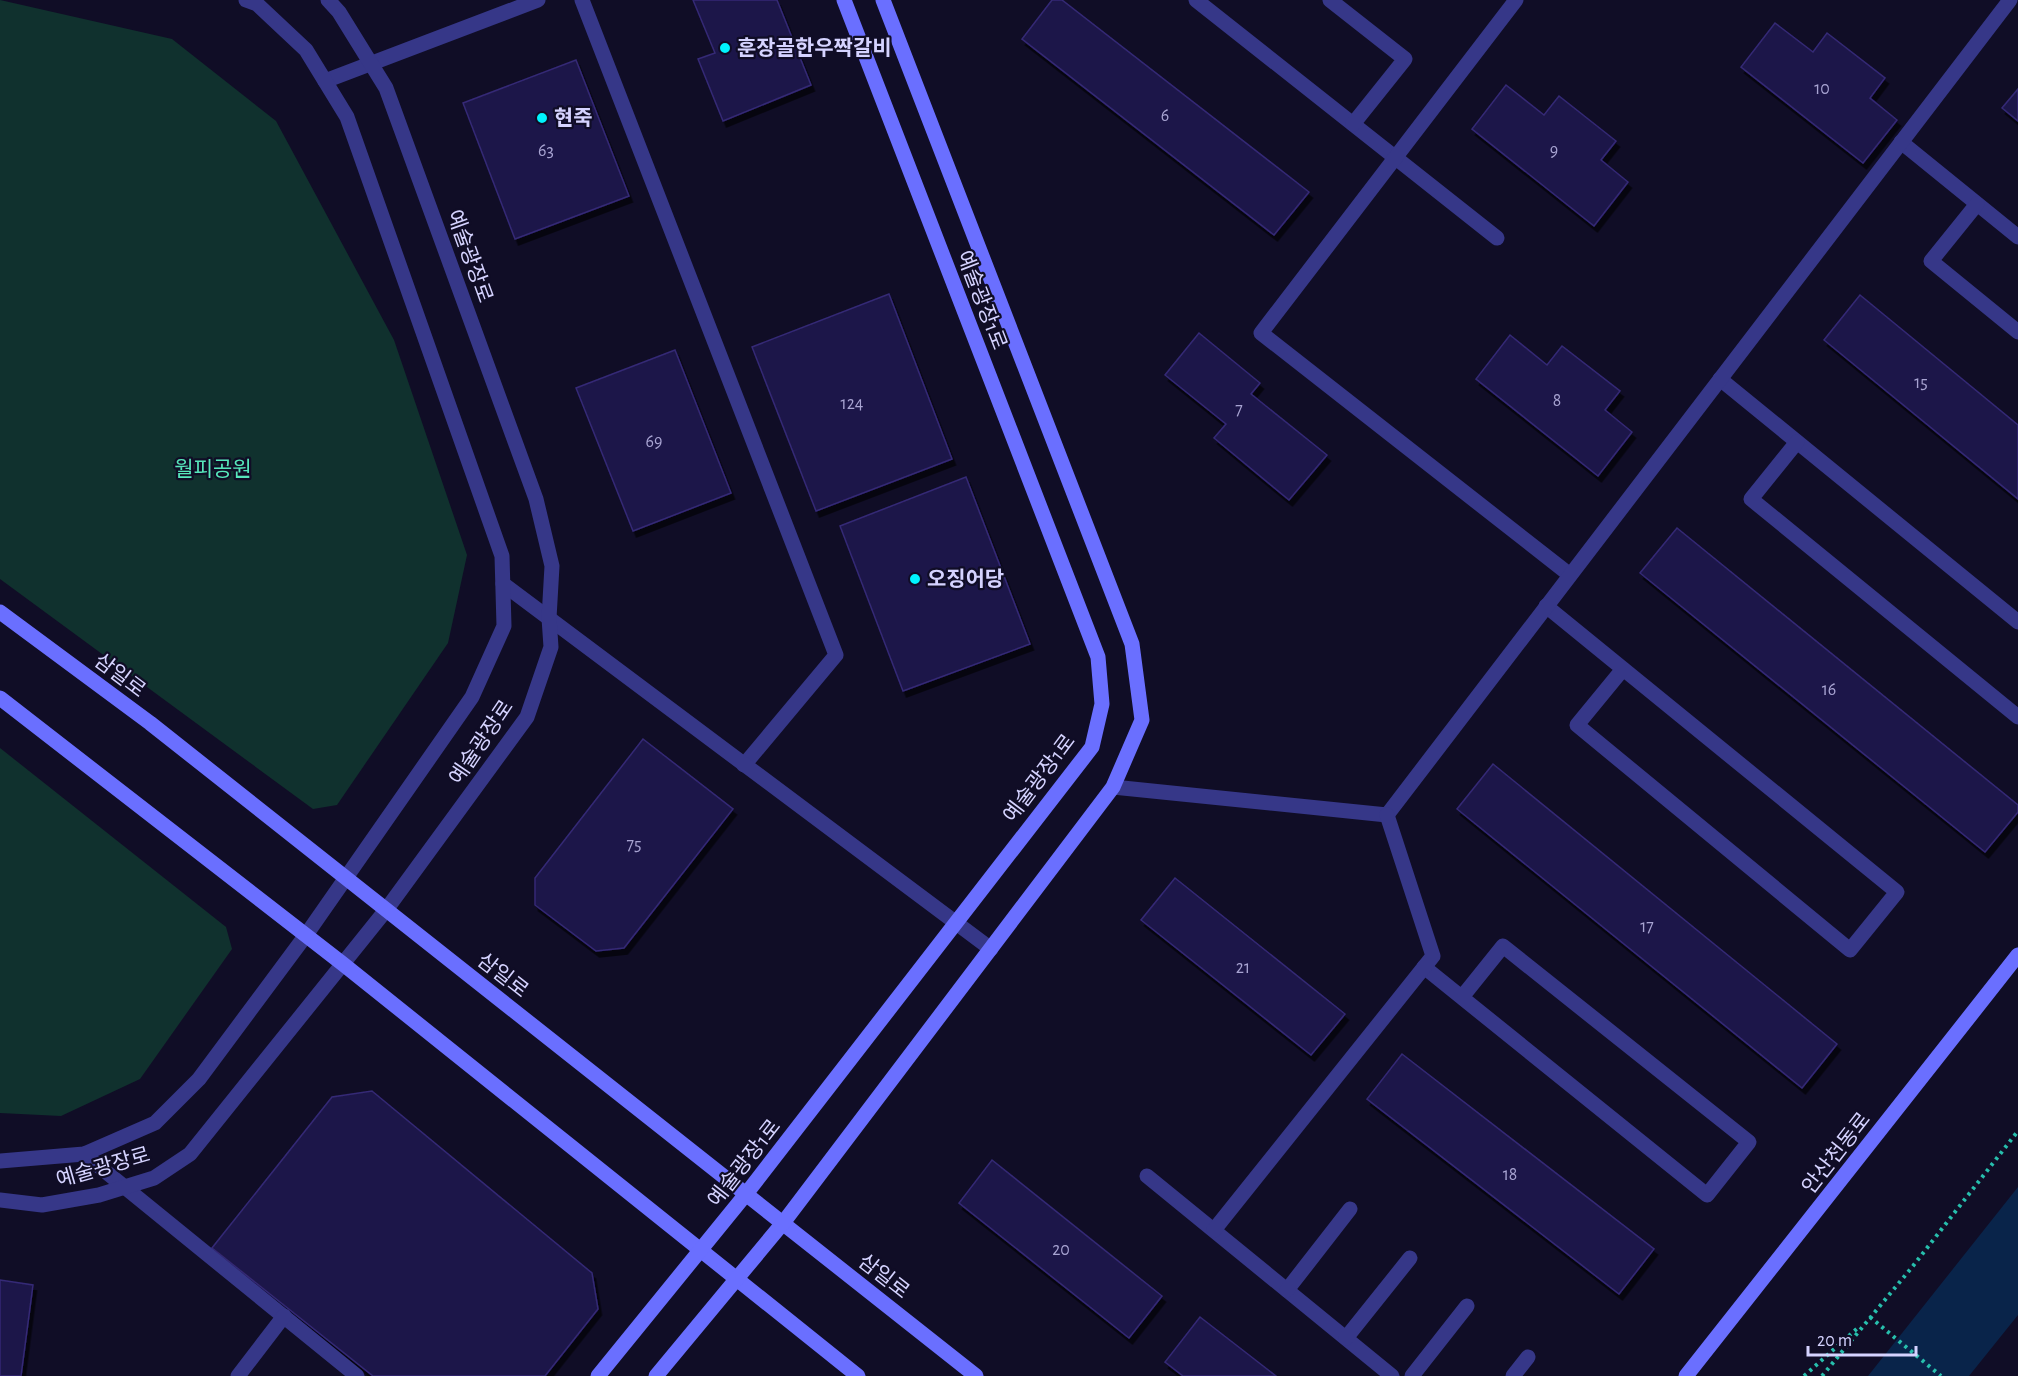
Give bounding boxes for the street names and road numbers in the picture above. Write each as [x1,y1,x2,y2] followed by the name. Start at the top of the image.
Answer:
[443,207,497,305] street label: 예술광장로
[953,248,1011,352] street label: 예술광장1로
[90,649,150,701] street label: 삼일로
[445,696,517,788] street label: 예술광장로
[999,730,1079,826] street label: 예술광장1로
[473,948,533,1002] street label: 삼일로
[1798,1108,1874,1198] street label: 안산천동로
[703,1115,785,1211] street label: 예술광장1로
[54,1143,152,1191] street label: 예술광장로
[854,1249,914,1303] street label: 삼일로

